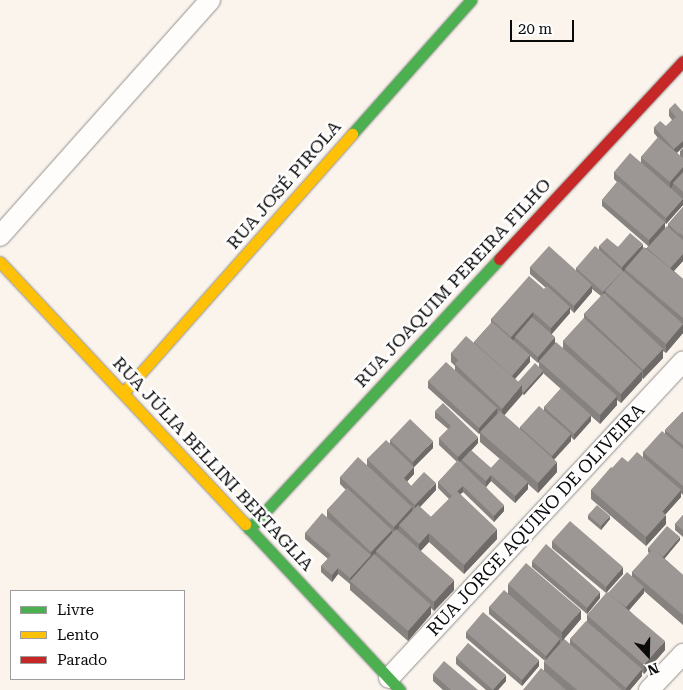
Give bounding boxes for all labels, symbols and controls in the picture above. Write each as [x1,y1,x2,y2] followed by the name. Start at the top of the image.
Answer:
[513,10,577,42] scale bar
[518,20,552,38] text: 20 m
[222,116,346,254] street label: RUA JOSÉ PIROLA
[350,174,556,392] street label: RUA JOAQUIM PEREIRA FILHO
[108,352,318,576] street label: RUA JÚLIA BELLINI BERTAGLIA
[423,400,649,640] street label: RUA JORGE AQUINO DE OLIVEIRA
[10,590,185,680] legend
[57,601,94,619] text: Livre
[57,626,99,644] text: Lento
[623,630,673,680] north arrow
[57,651,107,669] text: Parado
[645,660,661,678] text: N

